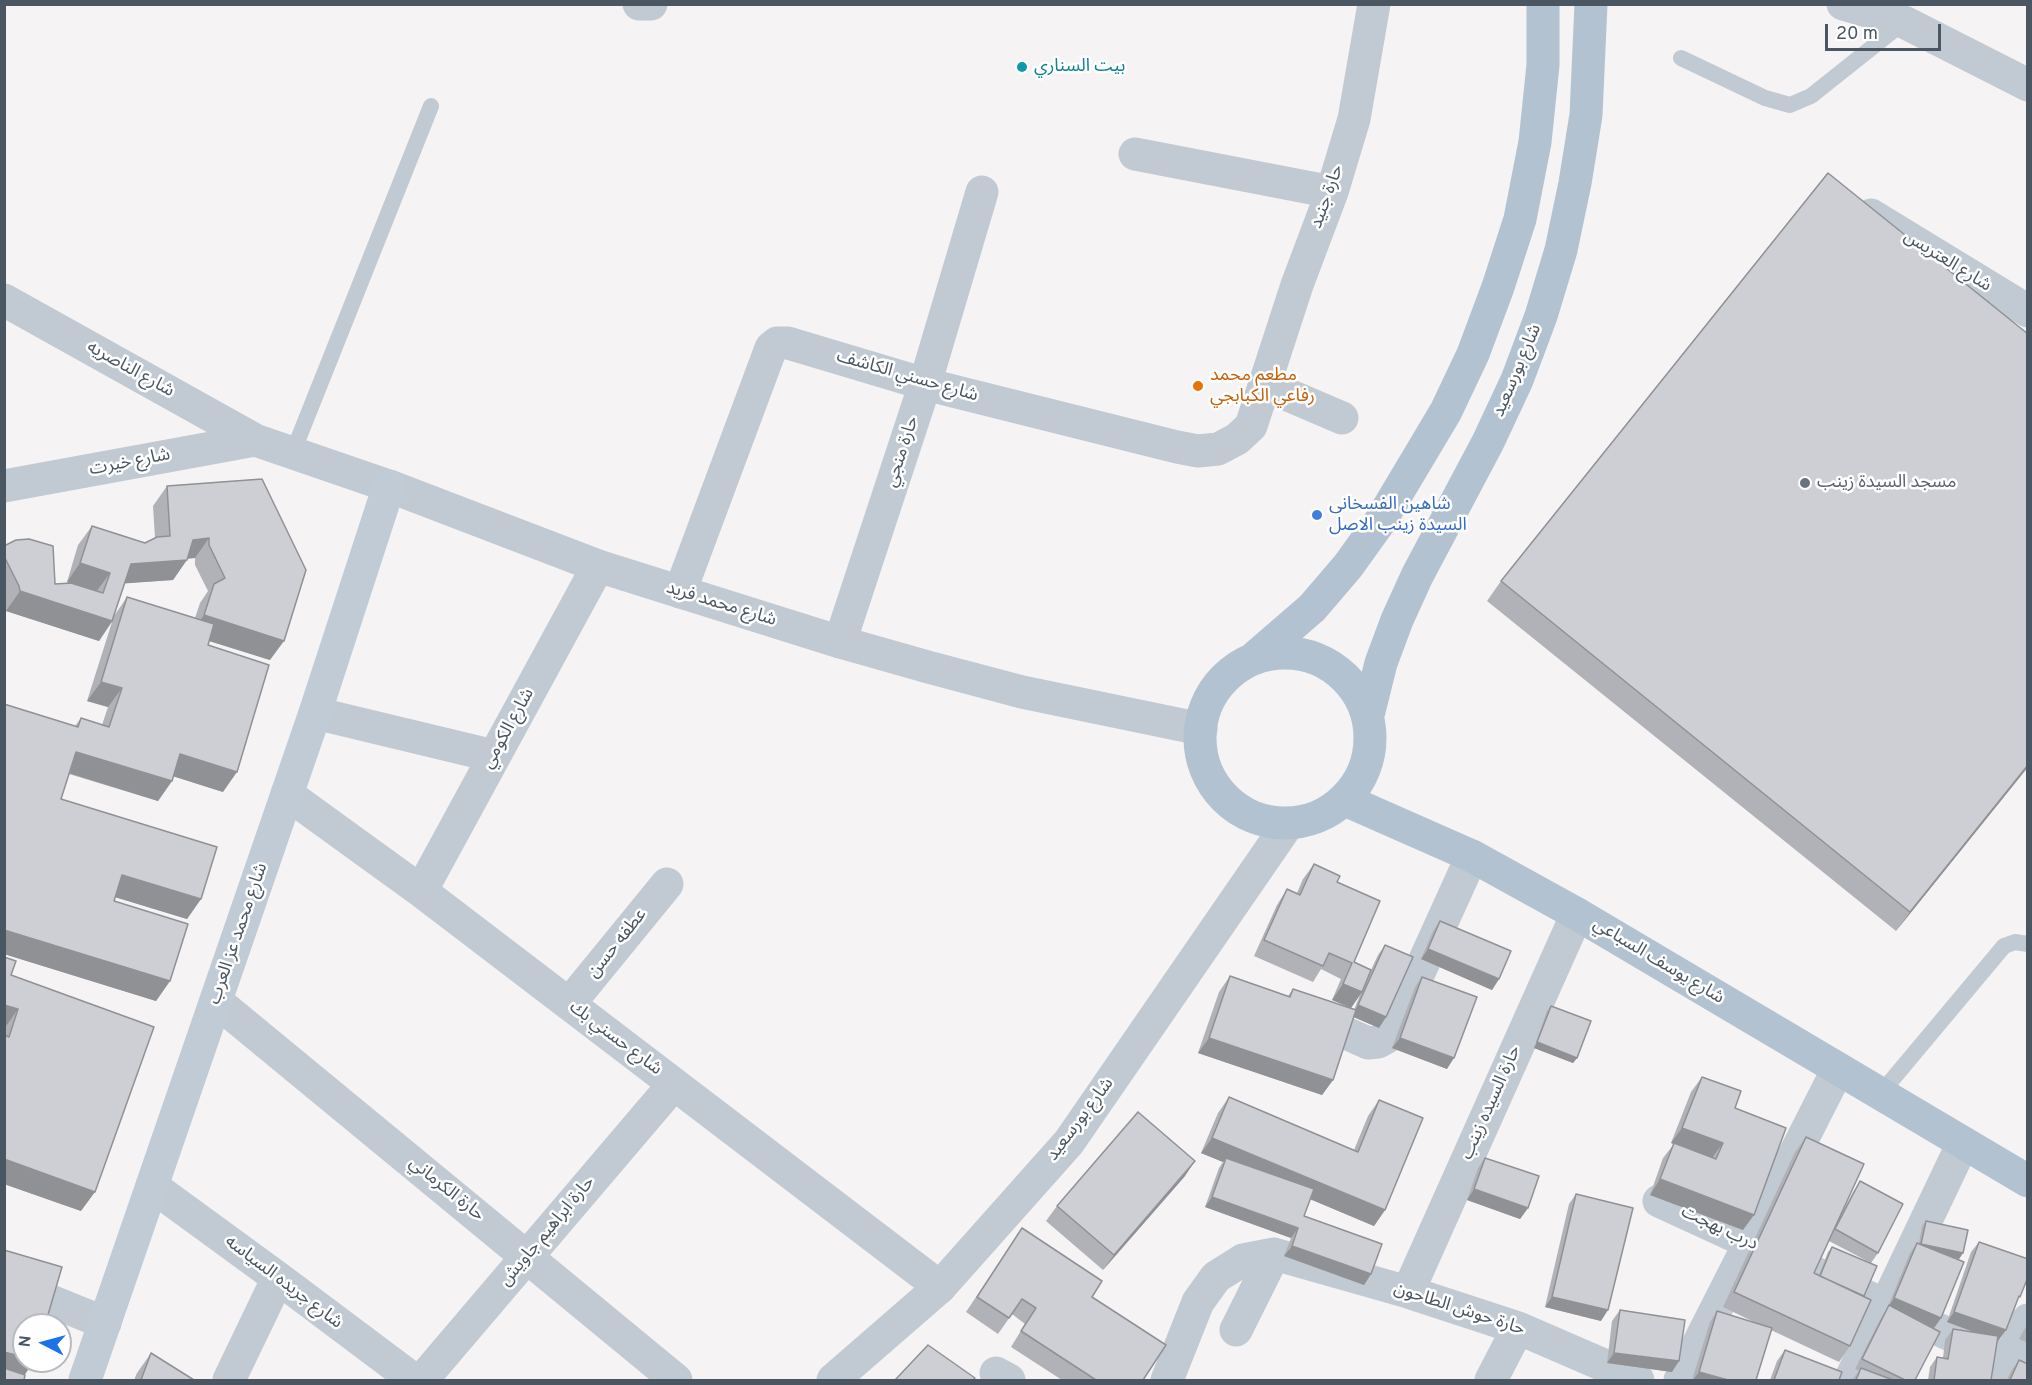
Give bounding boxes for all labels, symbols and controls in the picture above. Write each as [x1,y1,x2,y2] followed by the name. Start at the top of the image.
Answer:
[1828,12,1944,50] scale bar
[1836,23,1878,46] text: 20 m
[1034,56,1125,78] place label: بيت السناري
[1015,60,1029,74] marker: بيت السناري
[1307,162,1349,232] street label: حارة جنيد
[1899,227,1995,297] street label: شارع العتريس
[1489,321,1547,421] street label: شارع بورسعيد
[82,337,178,403] street label: شارع الناصريه
[834,346,980,408] street label: شارع حسني الكاشف
[1210,365,1315,407] place label: مطعم محمد رفاعي الكبابجي
[1191,379,1205,393] marker: مطعم محمد رفاعي الكبابجي
[881,414,925,490] street label: حارة منجي
[88,445,172,481] street label: شارع خيرت
[1817,472,1956,494] place label: مسجد السيدة زينب
[1798,476,1812,490] marker: مسجد السيدة زينب
[1329,494,1467,536] place label: شاهين الفسخانى السيدة زينب الاصل
[1310,508,1324,522] marker: شاهين الفسخانى السيدة زينب الاصل
[663,578,779,632] street label: شارع محمد فريد
[478,685,540,773] street label: شارع الكومي
[205,860,273,1008] street label: شارع محمد عز العرب
[584,905,652,983] street label: عطفه حسن
[1588,914,1728,1010] street label: شارع يوسف السباعي
[564,997,666,1081] street label: شارع حسني بك
[1457,1043,1527,1163] street label: حارة السيده زينب
[1043,1074,1119,1166] street label: شارع بورسعيد
[404,1153,488,1227] street label: حارة الكرماني
[496,1173,600,1291] street label: حارة ابراهيم جاويش
[1677,1202,1761,1256] street label: درب بهجت
[220,1232,346,1334] street label: شارع جريده السياسه
[1391,1279,1527,1341] street label: حارة حوش الطاحون
[12,1313,72,1373] north arrow
[16,1335,37,1348] text: N

